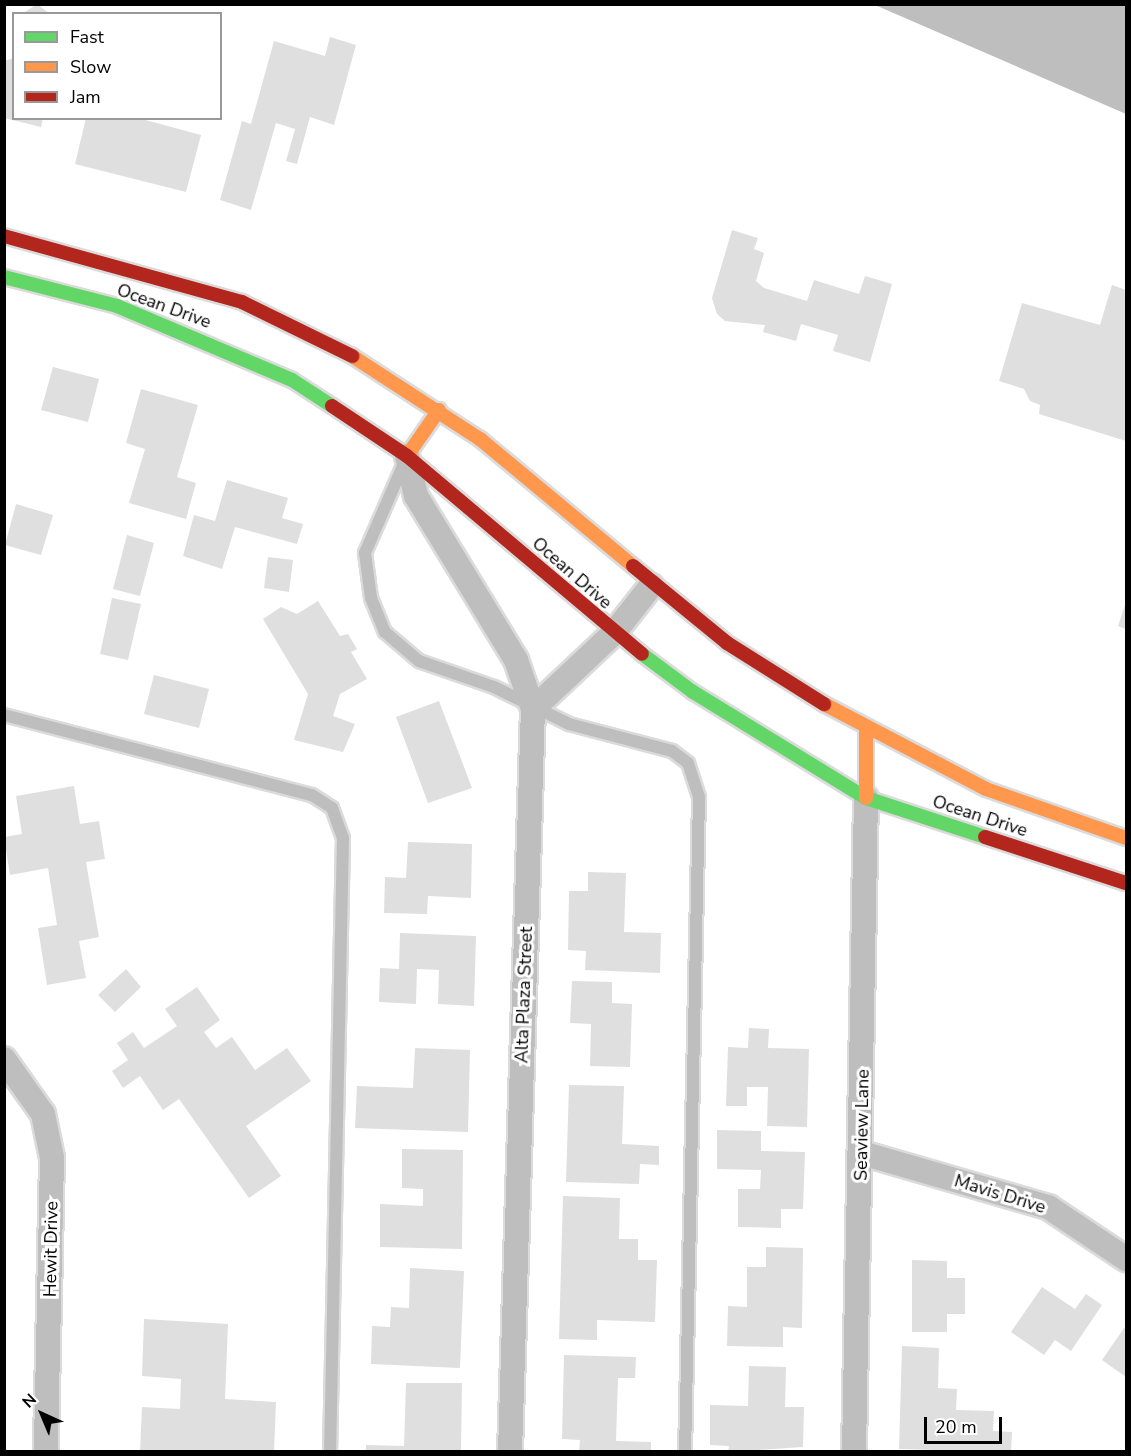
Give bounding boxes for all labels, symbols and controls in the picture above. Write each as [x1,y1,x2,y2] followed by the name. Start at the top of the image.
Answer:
[12,12,222,120] legend
[70,25,104,49] text: Fast
[70,55,111,79] text: Slow
[70,85,101,109] text: Jam
[114,279,214,333] street label: Ocean Drive
[528,533,616,613] street label: Ocean Drive
[930,790,1030,842] street label: Ocean Drive
[511,926,537,1064] street label: Alta Plaza Street
[850,1069,874,1181] street label: Seaview Lane
[952,1170,1048,1218] street label: Mavis Drive
[39,1201,63,1297] street label: Hewit Drive
[12,1384,72,1444] north arrow
[18,1389,41,1413] text: N
[927,1405,1005,1443] scale bar
[935,1415,977,1439] text: 20 m

